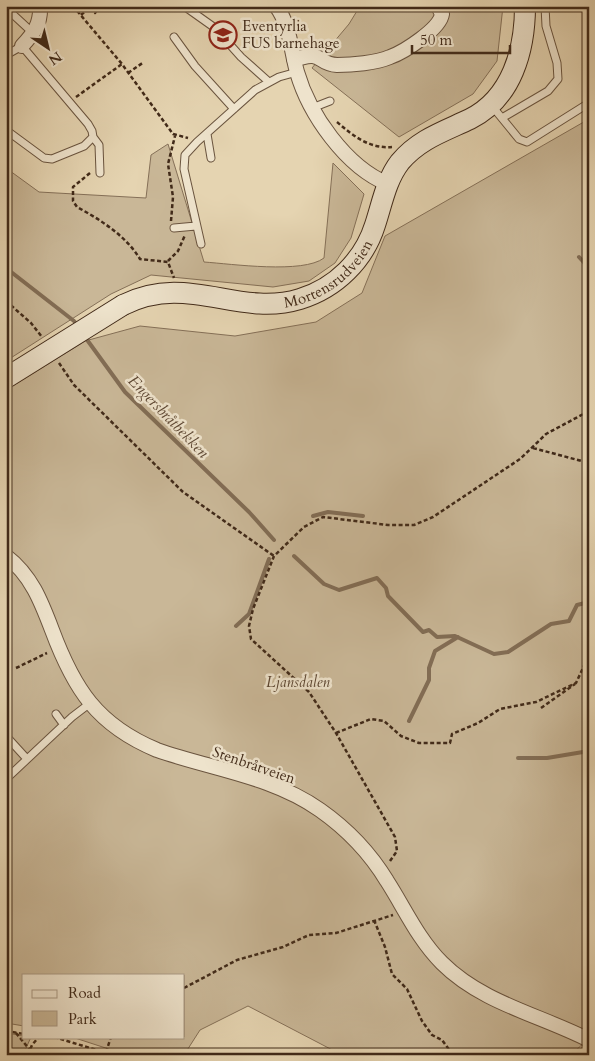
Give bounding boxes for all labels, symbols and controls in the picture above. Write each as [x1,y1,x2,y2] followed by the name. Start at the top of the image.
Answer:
[242,16,340,53] place label: Eventyrlia FUS barnehage
[208,20,238,50] school or university icon: Eventyrlia FUS barnehage
[22,22,72,72] north arrow
[412,22,510,54] scale bar
[420,30,452,50] text: 50 m
[45,47,66,70] text: N
[282,236,378,313] street label: Mortensrudveien
[123,370,214,463] water label: Engersbråtbekken
[266,672,331,692] park label: Ljansdalen
[210,741,298,789] street label: Stenbråtveien
[22,974,185,1038] legend
[68,983,101,1003] text: Road
[68,1009,97,1029] text: Park

